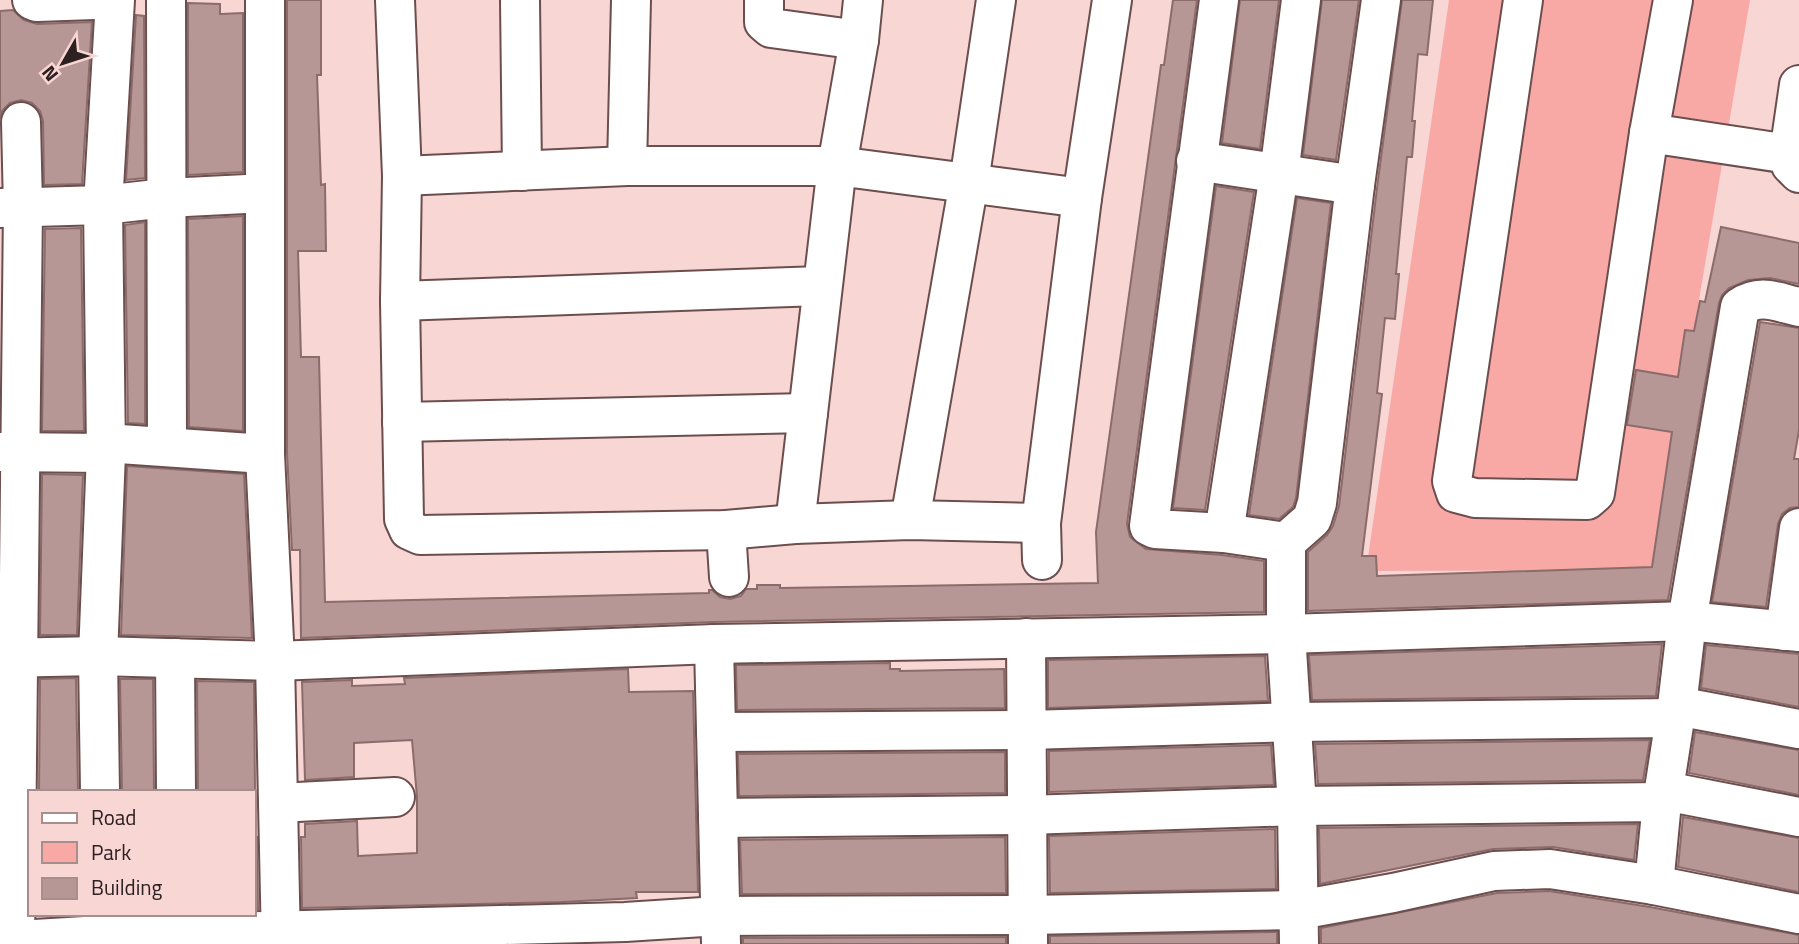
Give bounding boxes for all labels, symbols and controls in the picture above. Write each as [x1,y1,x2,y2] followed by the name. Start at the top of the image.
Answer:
[28,28,98,98] north arrow
[34,60,65,88] text: N
[28,790,256,916] legend
[91,801,136,833] text: Road
[91,836,131,868] text: Park
[91,871,163,903] text: Building

